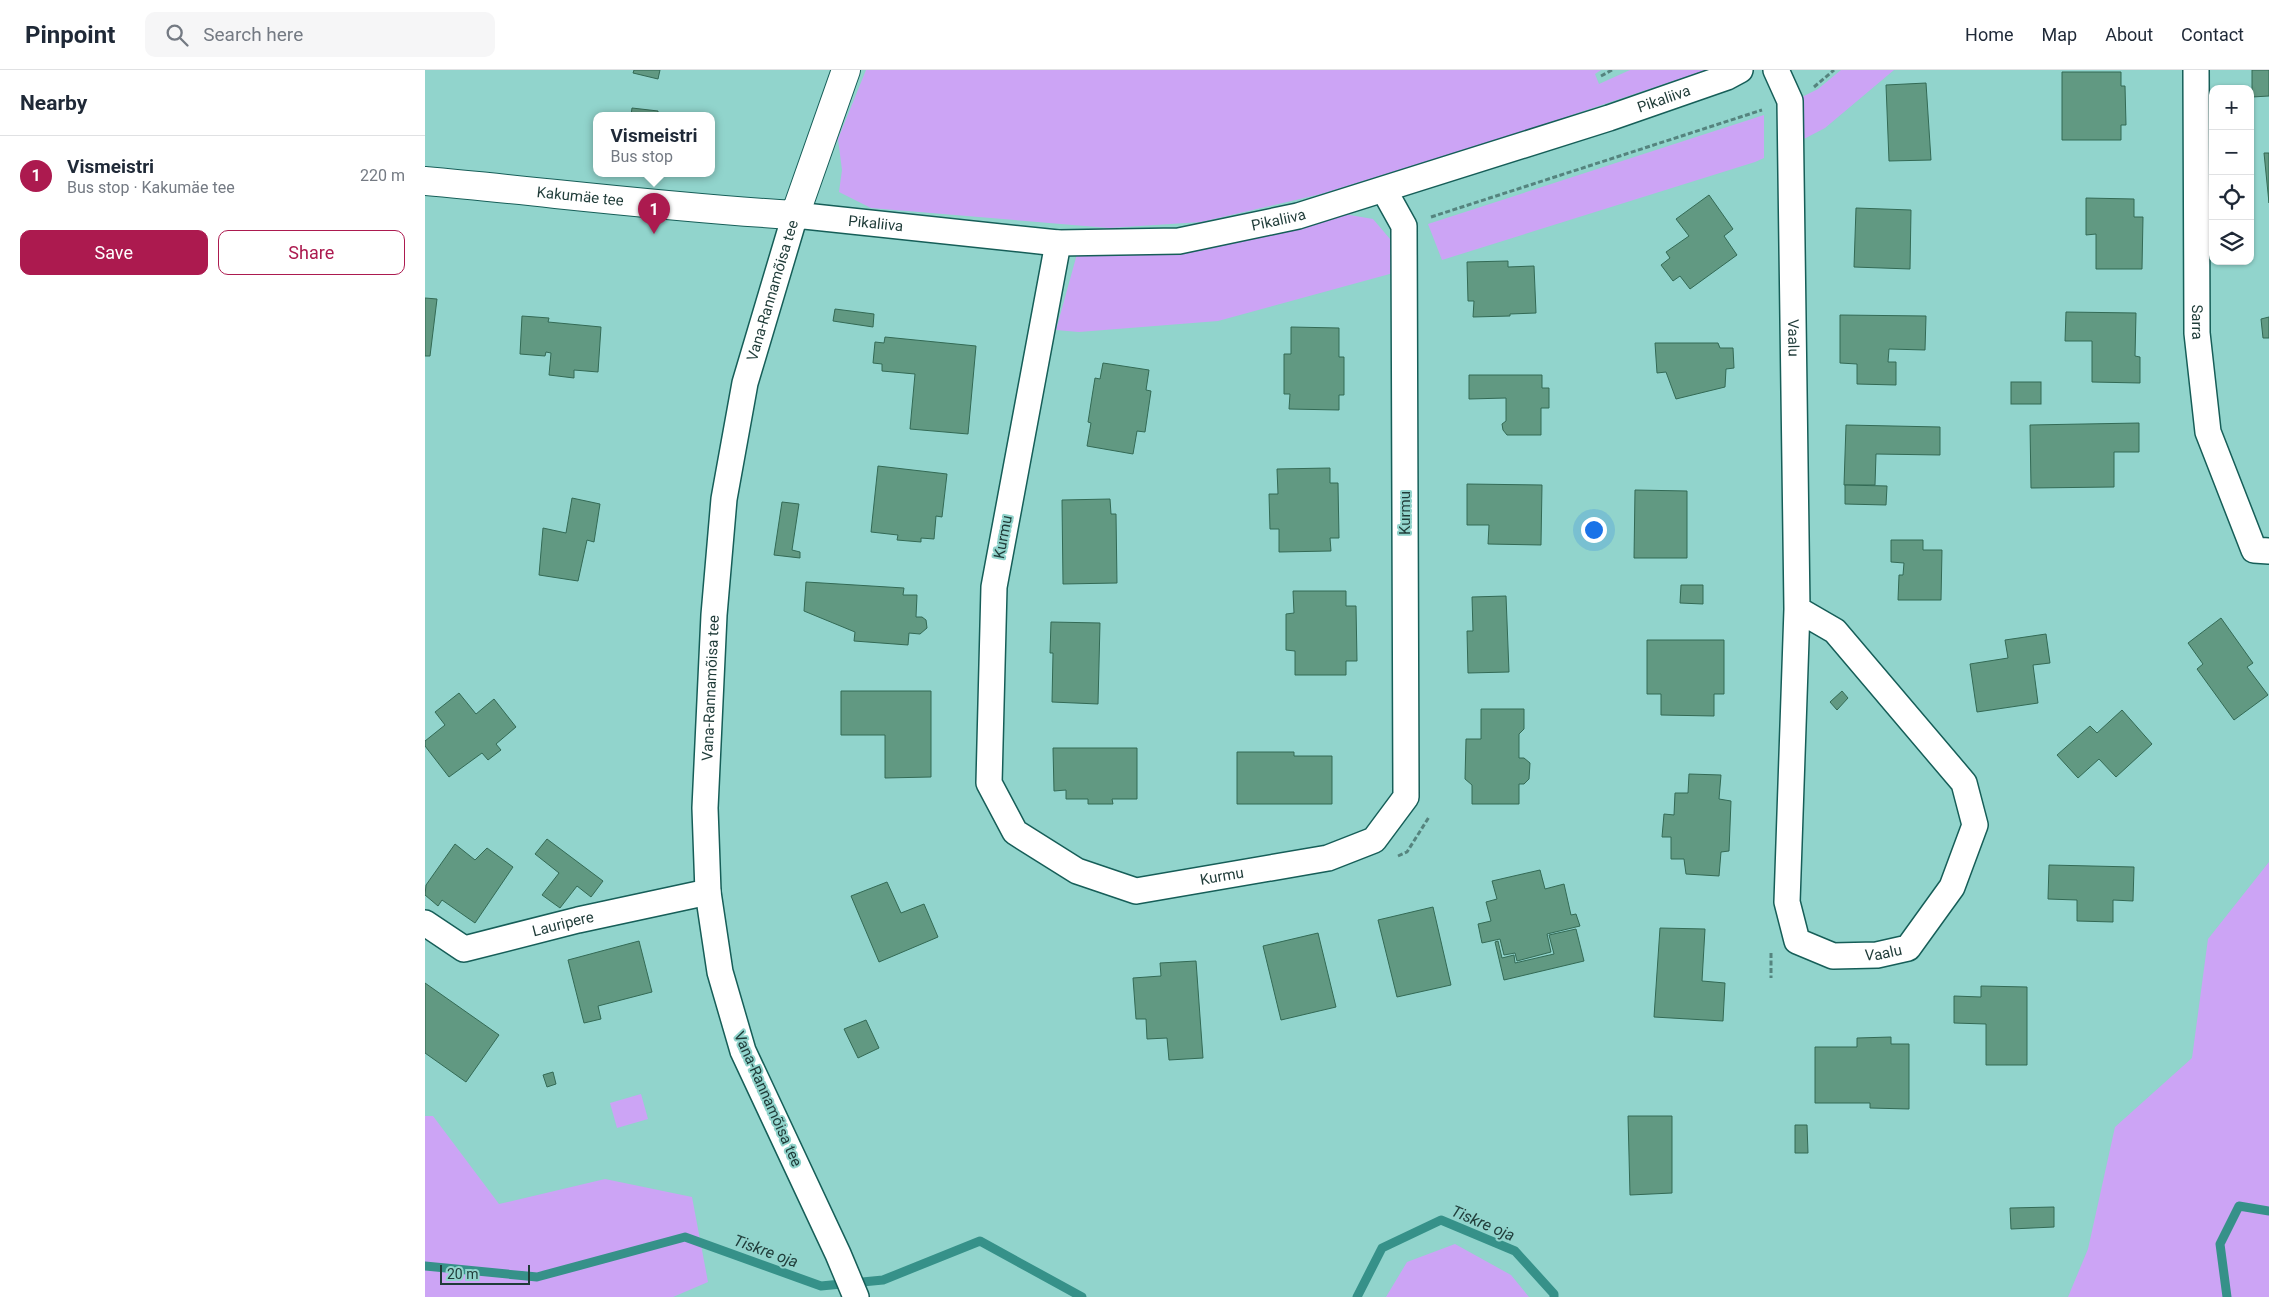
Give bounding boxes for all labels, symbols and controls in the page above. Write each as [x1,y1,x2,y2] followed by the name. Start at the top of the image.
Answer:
[145,12,495,57] search box
[25,21,115,49] text: Pinpoint
[163,21,191,49] icon: search
[203,23,303,46] text: Search here
[1965,24,2014,45] text: Home
[2042,24,2077,45] text: Map
[2105,24,2153,45] text: About
[2181,24,2244,45] text: Contact
[1635,81,1693,117] street label: Pikaliiva
[2209,85,2254,265] map controls
[2209,85,2254,130] button: +
[20,91,87,115] text: Nearby
[593,112,715,177] popup
[610,124,698,147] text: Vismeistri
[2209,130,2254,175] button: −
[610,147,673,166] text: Bus stop
[67,155,154,178] text: Vismeistri
[31,166,41,185] text: 1
[360,166,405,185] text: 220 m
[2209,175,2254,220] button: locate
[67,178,235,197] text: Bus stop · Kakumäe tee
[536,183,625,210] street label: Kakumäe tee
[638,193,670,234] pin: 1
[1250,205,1308,235] street label: Pikaliiva
[847,212,904,235] street label: Pikaliiva
[743,218,802,363] street label: Vana-Rannamõisa tee
[2209,220,2254,265] button: layers
[20,230,208,275] button: Save
[218,230,405,275] button: Share
[2188,304,2207,341] street label: Sarra
[1784,319,1803,357] street label: Vaalu
[1396,491,1414,535] street label: Kurmu
[990,514,1016,560] street label: Kurmu
[1581,517,1607,543] your location
[698,615,723,761] street label: Vana-Rannamõisa tee
[1199,864,1245,889] street label: Kurmu
[530,908,595,940] street label: Lauripere
[1865,941,1904,964] street label: Vaalu
[730,1029,806,1169] street label: Vana-Rannamõisa tee
[1448,1201,1518,1245] water label: Tiskre oja
[731,1231,801,1271] water label: Tiskre oja
[440,1262,530,1285] scale bar
[447,1266,479,1282] text: 20 m

